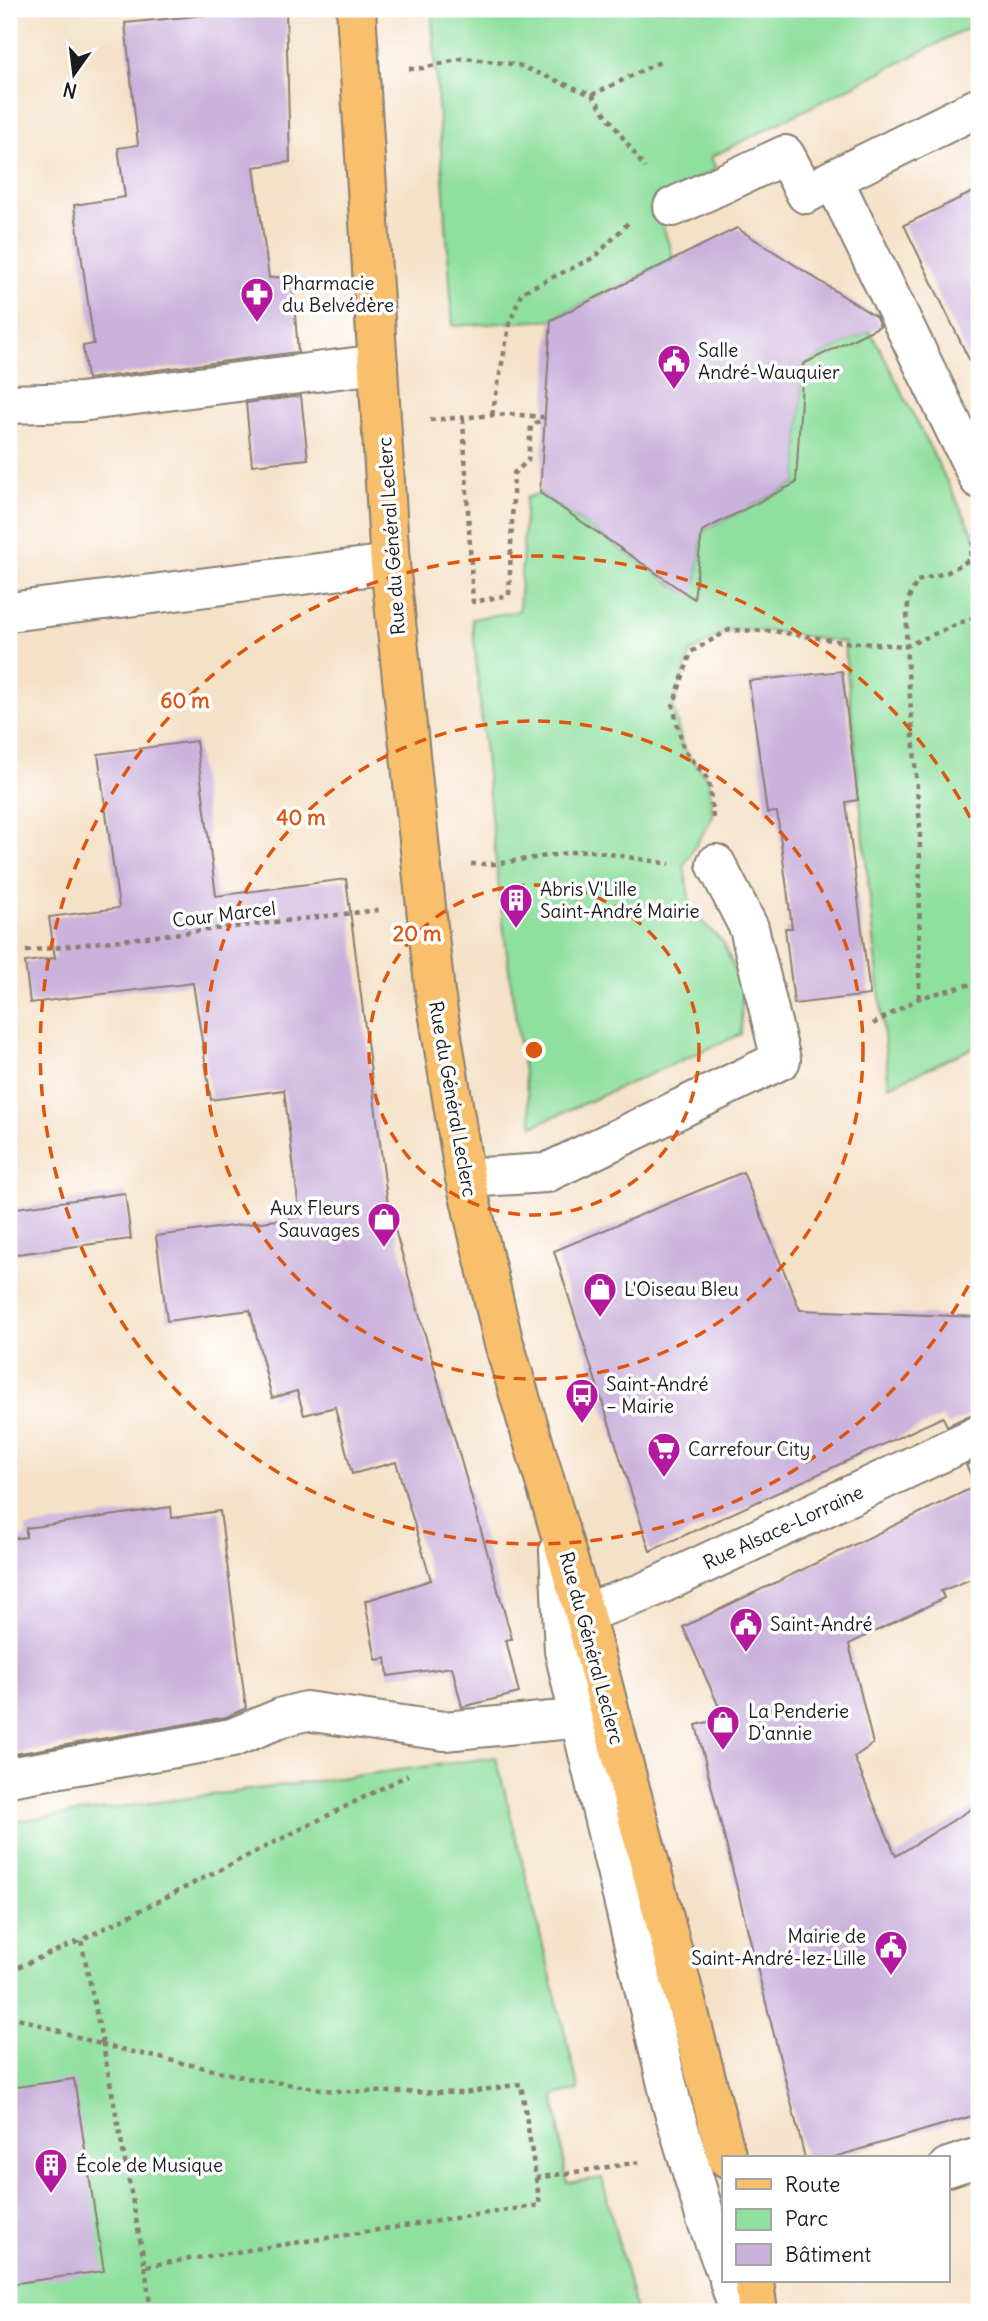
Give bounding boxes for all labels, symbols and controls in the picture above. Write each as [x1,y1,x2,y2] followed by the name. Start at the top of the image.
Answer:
[38,38,108,108] north arrow
[61,77,79,104] text: N
[282,271,394,317] place label: Pharmacie du Belvédère
[238,275,276,324] pharmacy icon: Pharmacie du Belvédère
[698,338,840,384] place label: Salle André-Wauquier
[655,342,693,391] public building icon: Salle André-Wauquier
[372,436,410,636] street label: Rue du Général Leclerc
[160,687,210,714] text: 60 m
[276,804,326,831] text: 40 m
[540,877,700,923] place label: Abris V'Lille Saint-André Mairie
[497,881,535,930] building icon: Abris V'Lille Saint-André Mairie
[171,896,277,932] street label: Cour Marcel
[393,920,442,947] text: 20 m
[424,999,482,1199] street label: Rue du Général Leclerc
[522,1038,546,1062] centre of rings
[270,1196,360,1242] place label: Aux Fleurs Sauvages
[365,1200,403,1249] shop icon: Aux Fleurs Sauvages
[581,1270,619,1319] shop icon: L'Oiseau Bleu
[624,1277,739,1301] place label: L'Oiseau Bleu
[606,1372,708,1418] place label: Saint-André – Mairie
[563,1376,601,1425] bus stop icon: Saint-André – Mairie
[645,1430,683,1479] supermarket icon: Carrefour City
[688,1437,810,1461] place label: Carrefour City
[699,1479,867,1575] street label: Rue Alsace-Lorraine
[555,1549,629,1747] street label: Rue du Général Leclerc
[727,1605,765,1654] public building icon: Saint-André
[770,1612,872,1636] place label: Saint-André
[748,1699,849,1745] place label: La Penderie D'annie
[704,1703,742,1752] shop icon: La Penderie D'annie
[691,1924,866,1970] place label: Mairie de Saint-André-lez-Lille
[872,1928,910,1977] public building icon: Mairie de Saint-André-lez-Lille
[32,2146,70,2195] building icon: École de Musique
[76,2153,223,2177] place label: École de Musique
[722,2156,950,2282] legend
[785,2171,840,2198] text: Route
[785,2205,828,2232] text: Parc
[785,2241,871,2268] text: Bâtiment

